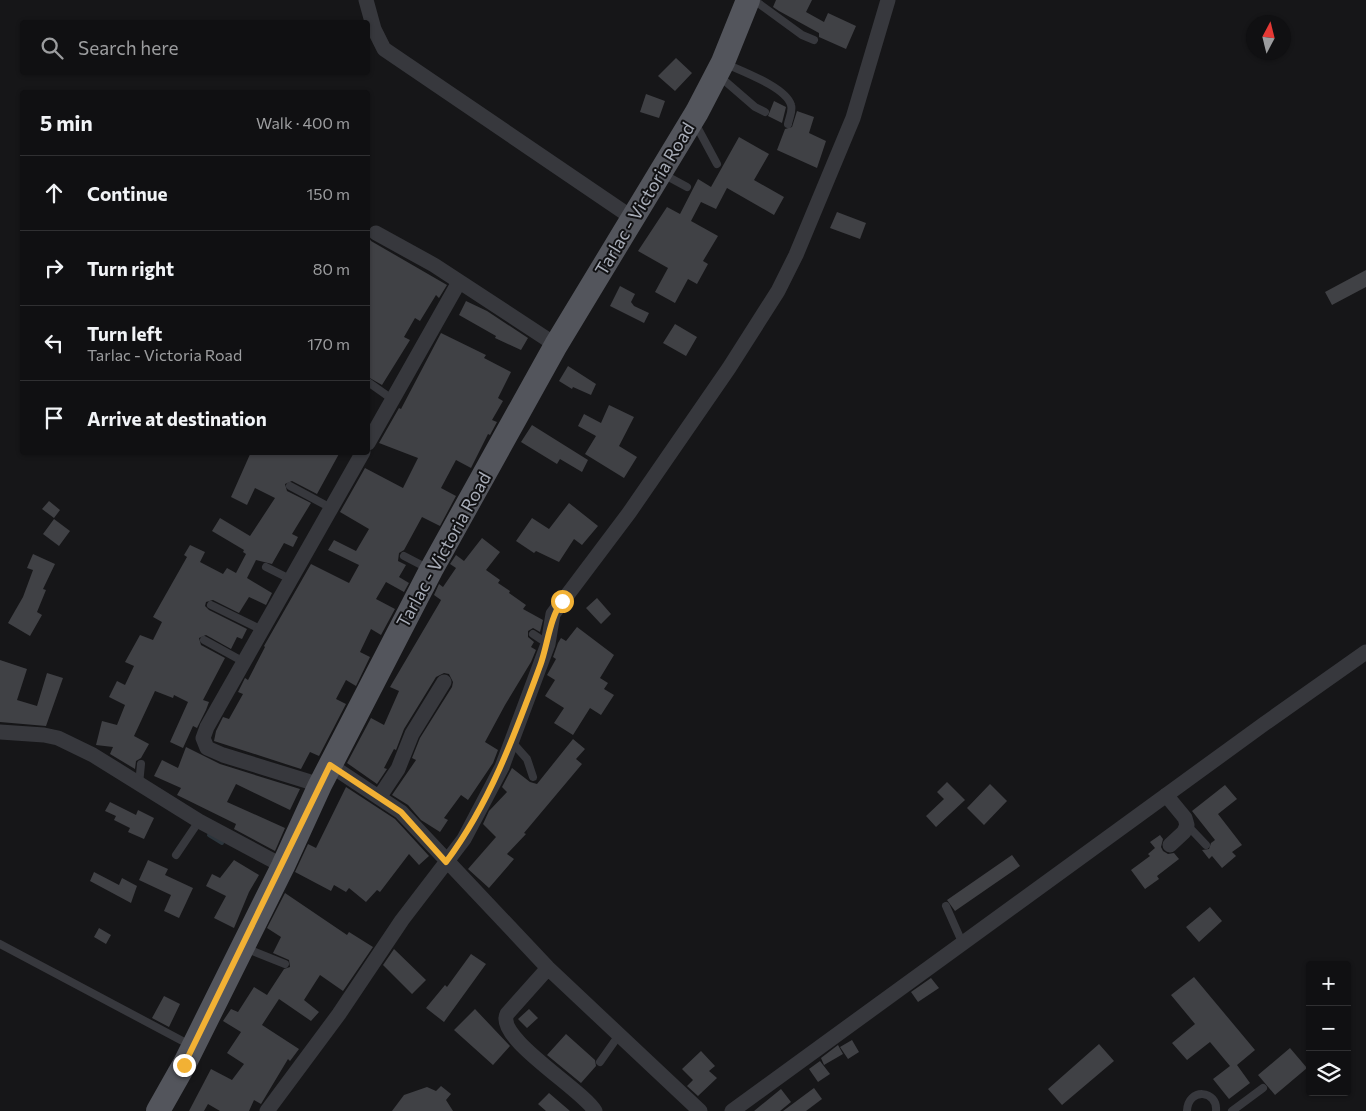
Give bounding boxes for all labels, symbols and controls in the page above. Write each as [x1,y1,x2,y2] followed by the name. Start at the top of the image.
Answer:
[1246,15,1291,60] north arrow
[20,20,370,75] search box
[38,34,66,62] icon: search
[78,36,178,59] text: Search here
[40,110,93,135] text: 5 min
[256,113,350,132] text: Walk · 400 m
[590,118,699,279] street label: Tarlac - Victoria Road
[40,179,68,207] icon: ahead
[87,182,167,205] text: Continue
[307,184,350,203] text: 150 m
[40,254,68,282] icon: right
[87,257,174,280] text: Turn right
[313,259,350,278] text: 80 m
[87,322,162,345] text: Turn left
[40,329,68,357] icon: left
[307,334,350,353] text: 170 m
[87,345,242,364] text: Tarlac - Victoria Road
[40,404,68,432] icon: arrive
[87,407,267,430] text: Arrive at destination
[391,468,495,631] street label: Tarlac - Victoria Road
[551,590,574,613] route start
[1306,961,1351,1096] map controls
[1306,961,1351,1006] button: +
[1306,1006,1351,1051] button: −
[1306,1051,1351,1096] button: layers
[173,1054,196,1077] route end

